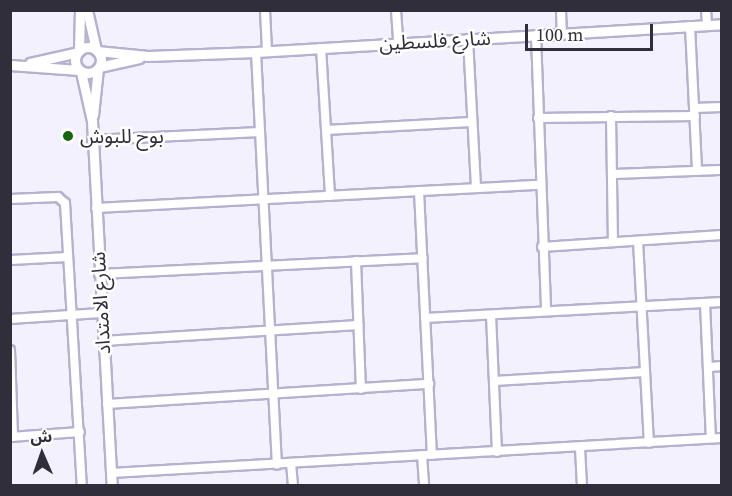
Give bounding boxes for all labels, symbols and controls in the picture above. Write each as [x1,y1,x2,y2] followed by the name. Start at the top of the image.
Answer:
[528,12,656,50] scale bar
[536,22,583,47] text: 100 m
[379,26,491,56] street label: شارع فلسطين
[80,124,164,148] place label: بوح للبوش
[61,129,75,143] marker: بوح للبوش
[86,251,116,355] street label: شارع الامتداد
[12,424,72,484] north arrow
[30,425,53,447] text: ش

